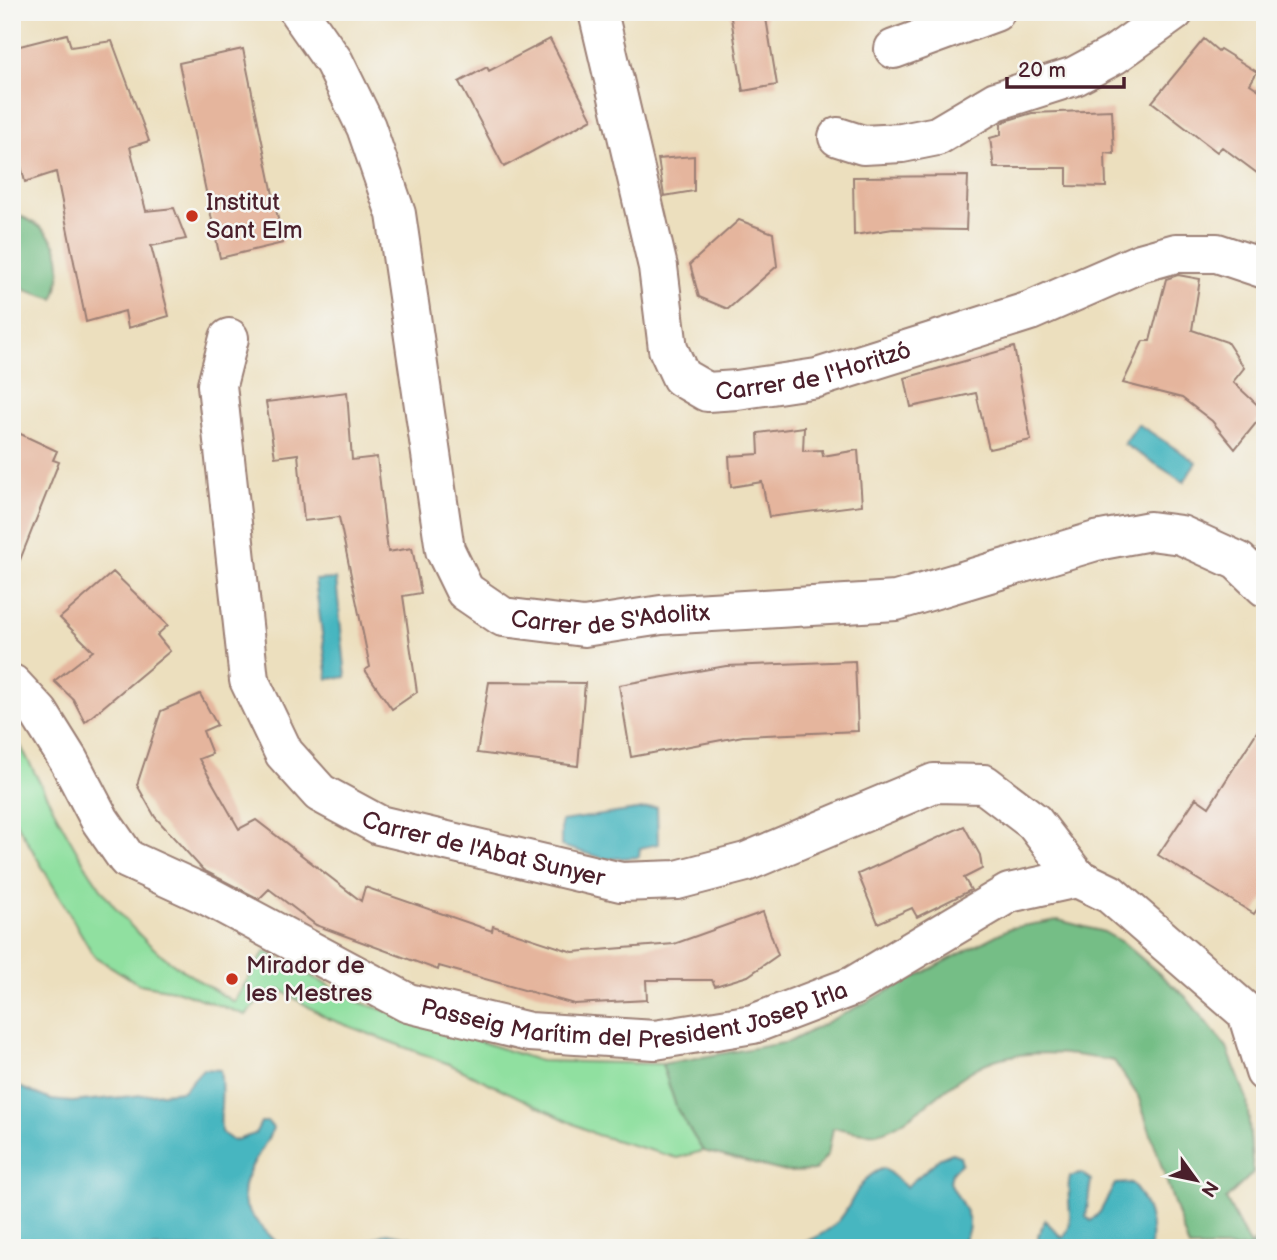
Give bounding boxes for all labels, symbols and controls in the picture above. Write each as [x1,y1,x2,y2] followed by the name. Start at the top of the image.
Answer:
[1007,46,1125,90] scale bar
[1018,58,1066,83] text: 20 m
[206,188,303,245] place label: Institut Sant Elm
[184,208,200,224] marker: Institut Sant Elm
[715,335,915,406] street label: Carrer de l'Horitzó
[509,598,711,642] street label: Carrer de S'Adolitx
[356,804,608,893] street label: Carrer de l'Abat Sunyer
[246,951,372,1008] place label: Mirador de les Mestres
[224,971,240,987] marker: Mirador de les Mestres
[418,975,852,1055] street label: Passeig Marítim del President Josep Irla
[1162,1144,1232,1214] north arrow
[1195,1176,1223,1201] text: N

